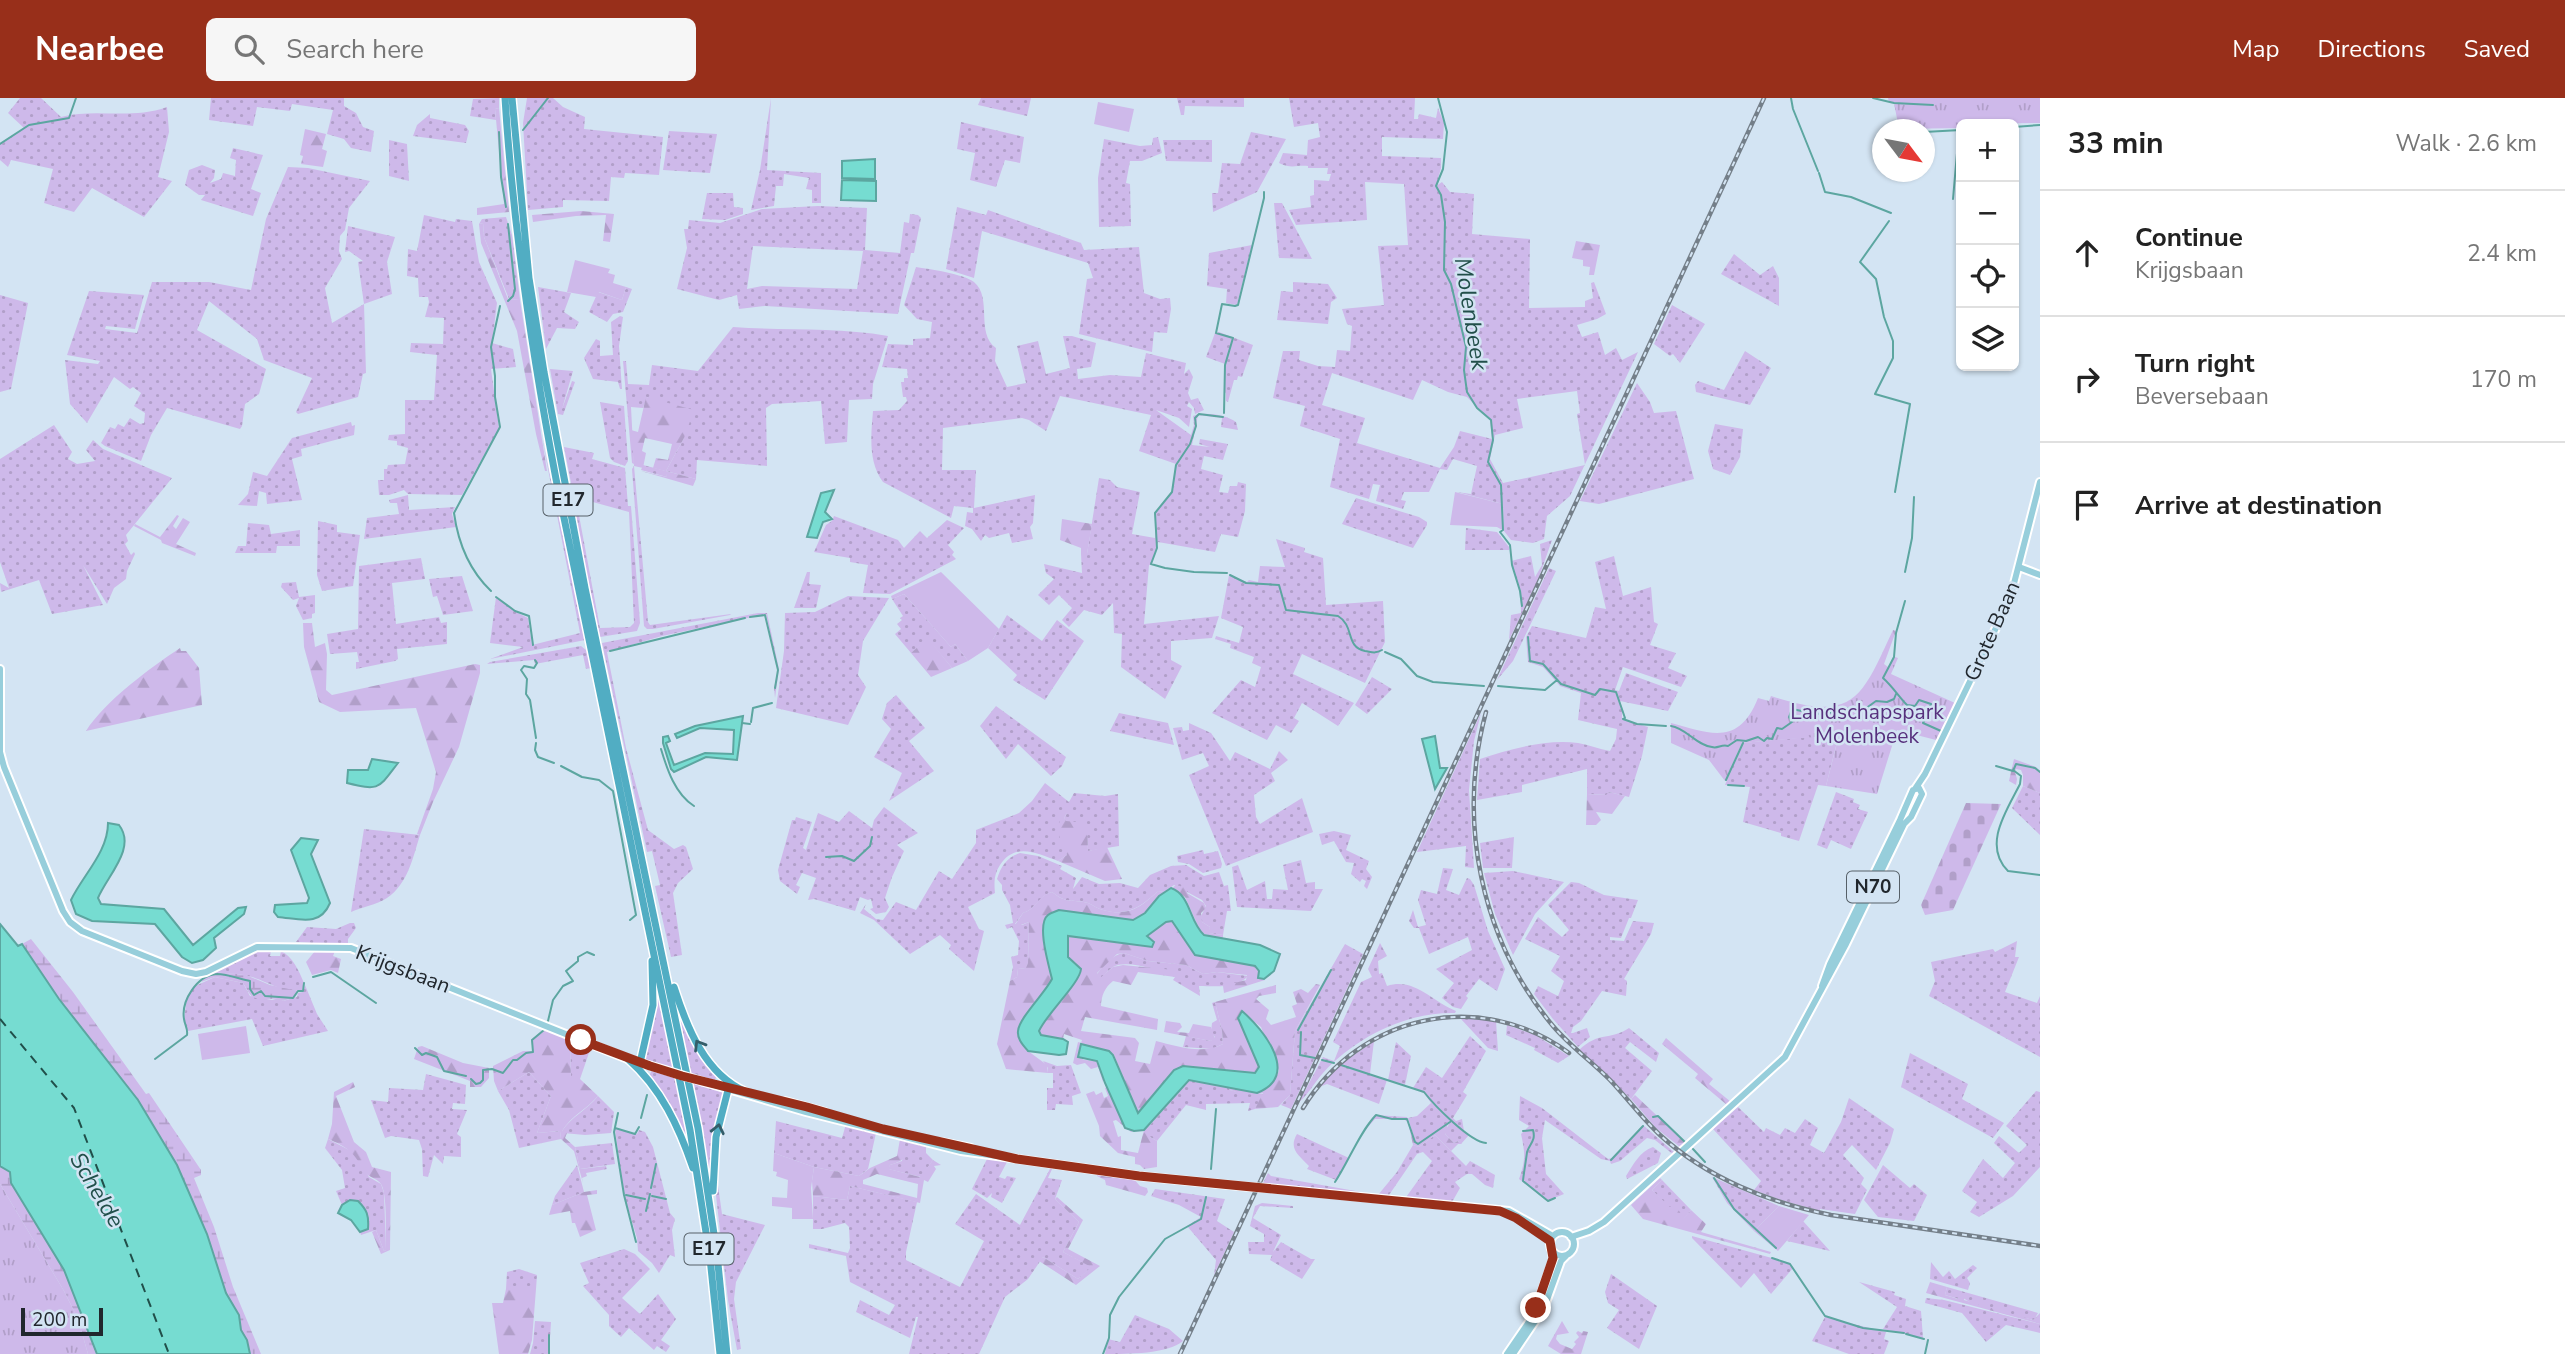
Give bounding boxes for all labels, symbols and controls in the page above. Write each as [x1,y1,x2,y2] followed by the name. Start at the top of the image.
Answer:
[206,18,696,81] search box
[35,27,164,72] text: Nearbee
[230,30,268,68] icon: search
[286,32,424,67] text: Search here
[2232,33,2279,65] text: Map
[2317,33,2426,65] text: Directions
[2464,33,2530,65] text: Saved
[1872,119,1935,182] north arrow
[1956,119,2019,371] map controls
[1956,119,2019,182] button: +
[2068,123,2164,164] text: 33 min
[2395,128,2537,159] text: Walk · 2.6 km
[1956,182,2019,245] button: −
[2135,220,2243,255] text: Continue
[2068,234,2106,272] icon: ahead
[2467,238,2537,269] text: 2.4 km
[1956,245,2019,308] button: locate
[1447,255,1495,373] water label: Molenbeek
[2135,255,2244,286] text: Krijgsbaan
[1956,308,2019,371] button: layers
[2135,346,2254,381] text: Turn right
[2068,360,2106,398] icon: right
[2470,364,2537,395] text: 170 m
[2135,381,2269,412] text: Beversebaan
[544,484,592,516] road number: E17
[2068,486,2106,524] icon: arrive
[2135,488,2382,523] text: Arrive at destination
[1958,577,2026,685] street label: Grote Baan
[1790,698,1944,750] park label: Landschapspark Molenbeek
[1847,872,1899,902] road number: N70
[352,938,454,1000] street label: Krijgsbaan
[565,1024,596,1055] route start
[694,1040,707,1053] one-way arrow
[710,1123,725,1135] one-way arrow
[62,1147,132,1233] water label: Schelde
[684,1233,734,1264] road number: E17
[1520,1292,1551,1323] route end
[21,1305,103,1337] scale bar
[32,1307,87,1333] text: 200 m

